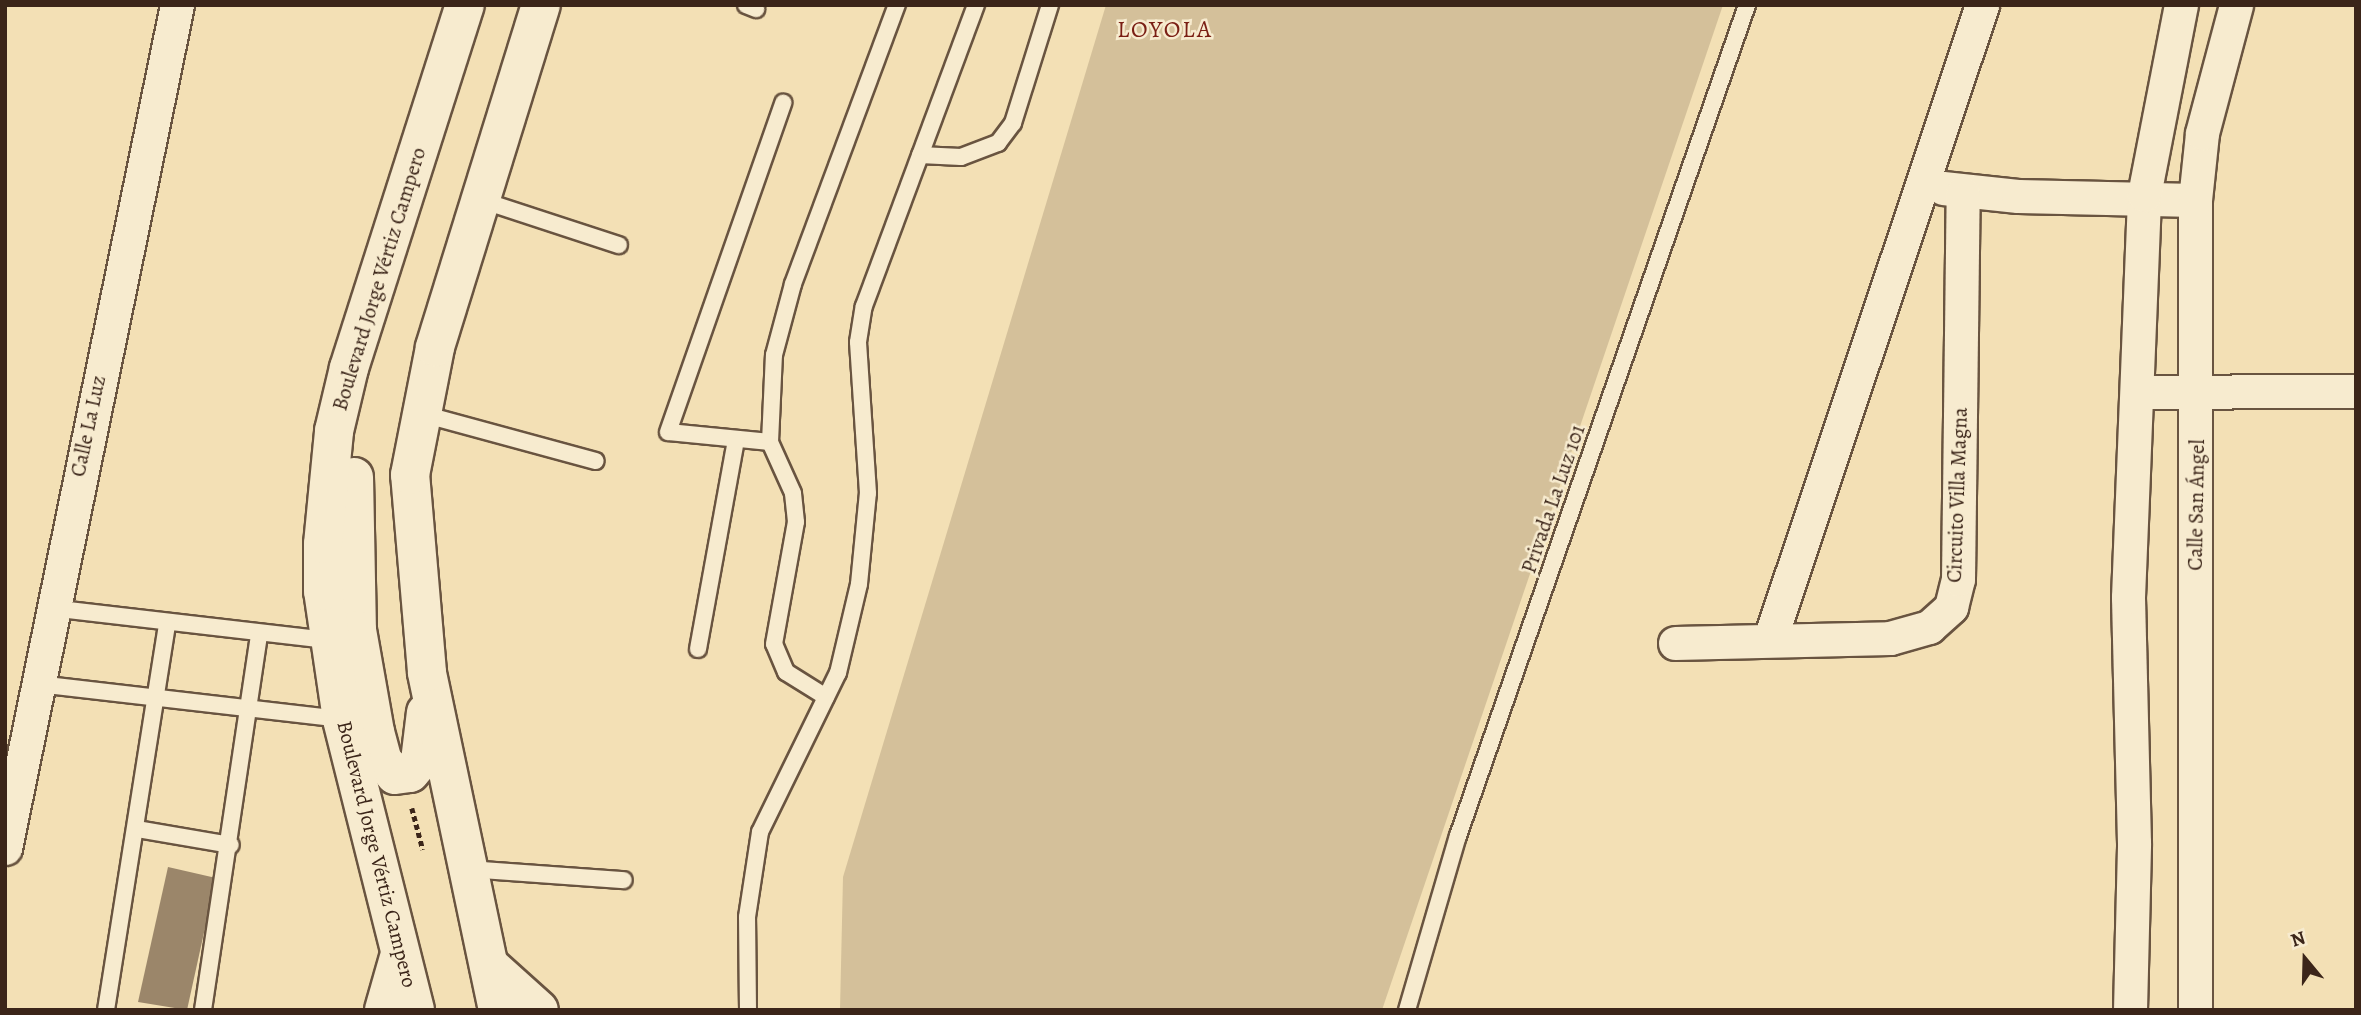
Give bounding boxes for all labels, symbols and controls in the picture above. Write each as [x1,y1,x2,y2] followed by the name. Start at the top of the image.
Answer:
[1118,16,1212,44] district label: LOYOLA
[327,144,431,414] street label: Boulevard Jorge Vértiz Campero
[65,373,111,479] street label: Calle La Luz
[1941,407,1973,583] street label: Circuito Villa Magna
[1516,421,1590,577] street label: Privada La Luz 101
[2182,439,2210,571] street label: Calle San Ángel
[332,718,422,990] street label: Boulevard Jorge Vértiz Campero
[2270,924,2340,994] north arrow
[2287,925,2309,954] text: N

